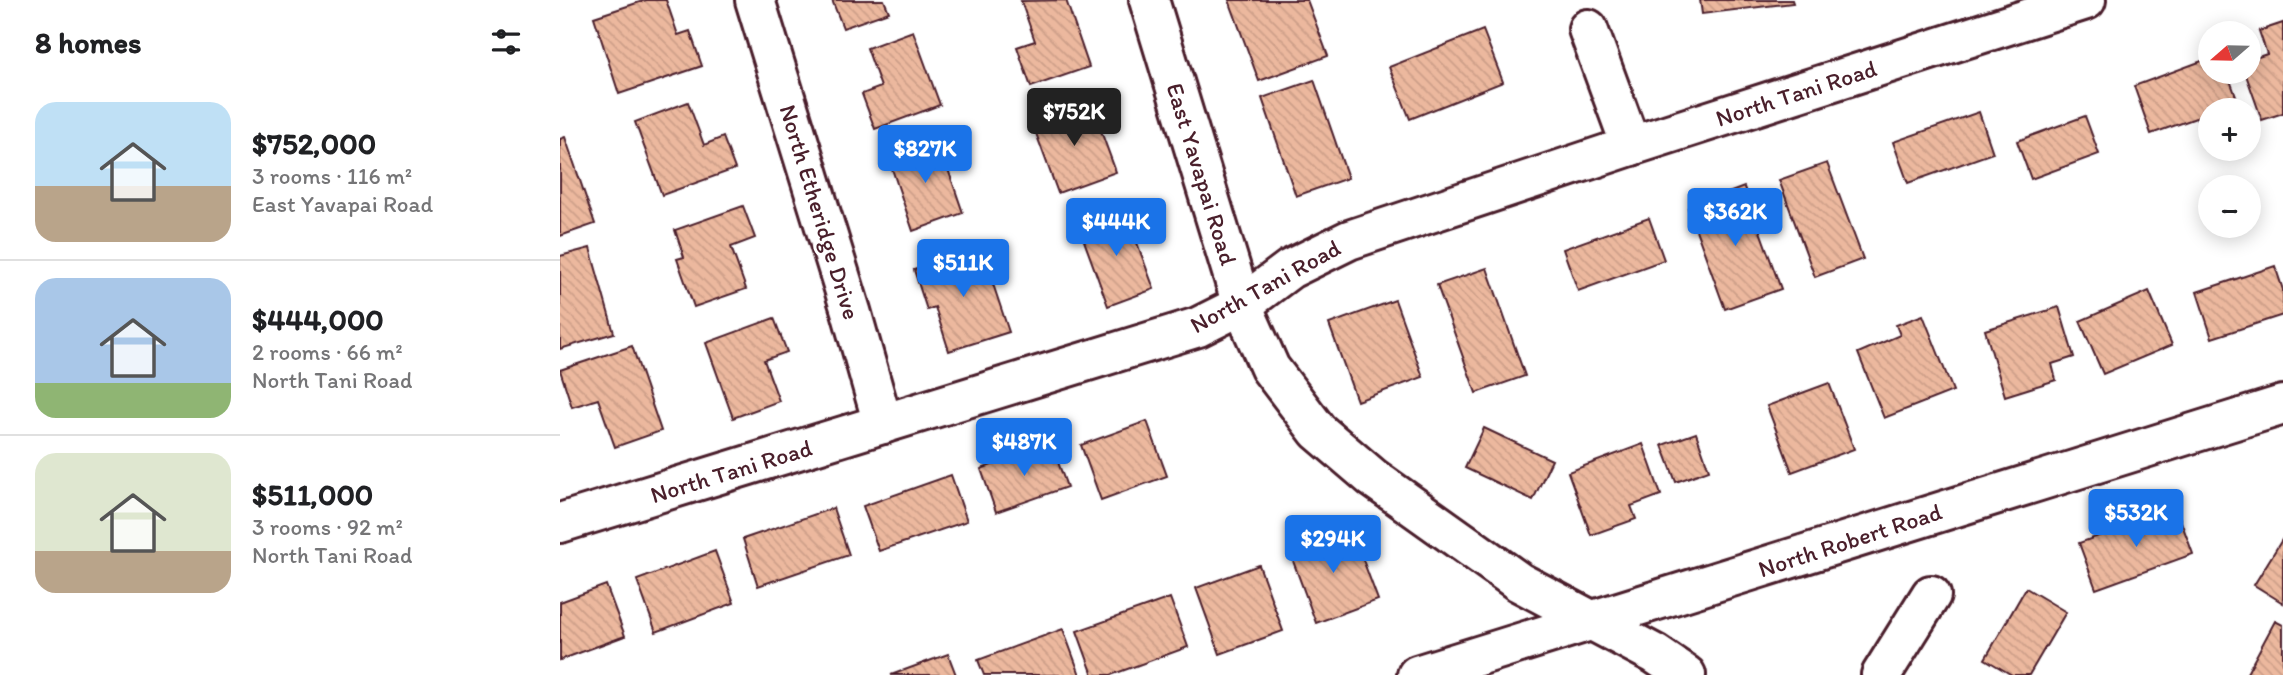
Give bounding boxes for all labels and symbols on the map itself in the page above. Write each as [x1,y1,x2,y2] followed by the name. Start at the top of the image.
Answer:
[2198,21,2261,84] north arrow
[1712,53,1880,133] street label: North Tani Road
[1160,79,1244,269] street label: East Yavapai Road
[1025,88,1123,148] pin: $752K
[773,101,867,323] street label: North Etheridge Drive
[876,125,974,185] pin: $827K
[1686,188,1784,248] pin: $362K
[1067,198,1165,258] pin: $444K
[1185,233,1345,339] street label: North Tani Road
[914,240,1012,299] pin: $511K
[975,419,1073,478] pin: $487K
[647,433,815,509] street label: North Tani Road
[2087,490,2185,549] pin: $532K
[1754,497,1946,583] street label: North Robert Road
[1284,516,1382,575] pin: $294K

